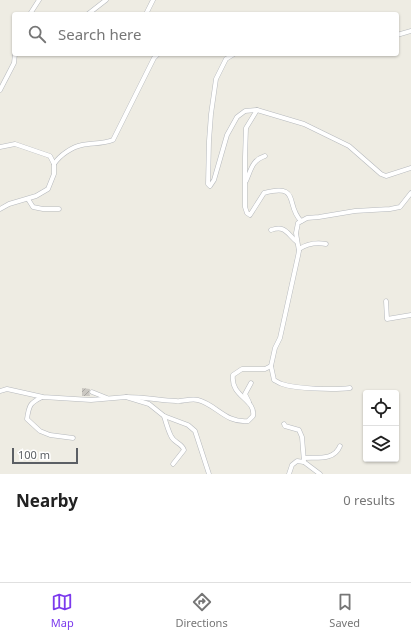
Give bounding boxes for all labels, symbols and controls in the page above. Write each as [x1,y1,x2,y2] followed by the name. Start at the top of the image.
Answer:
[12,12,399,56] search box
[26,23,48,45] icon: search
[58,24,141,44] text: Search here
[363,390,399,462] map controls
[363,390,399,426] button: locate
[363,426,399,462] button: layers
[12,446,78,465] scale bar
[18,447,50,462] text: 100 m
[16,489,78,512] text: Nearby
[343,491,395,509] text: 0 results
[51,591,74,630] tab: Map
[175,591,228,630] tab: Directions
[329,591,360,630] tab: Saved

